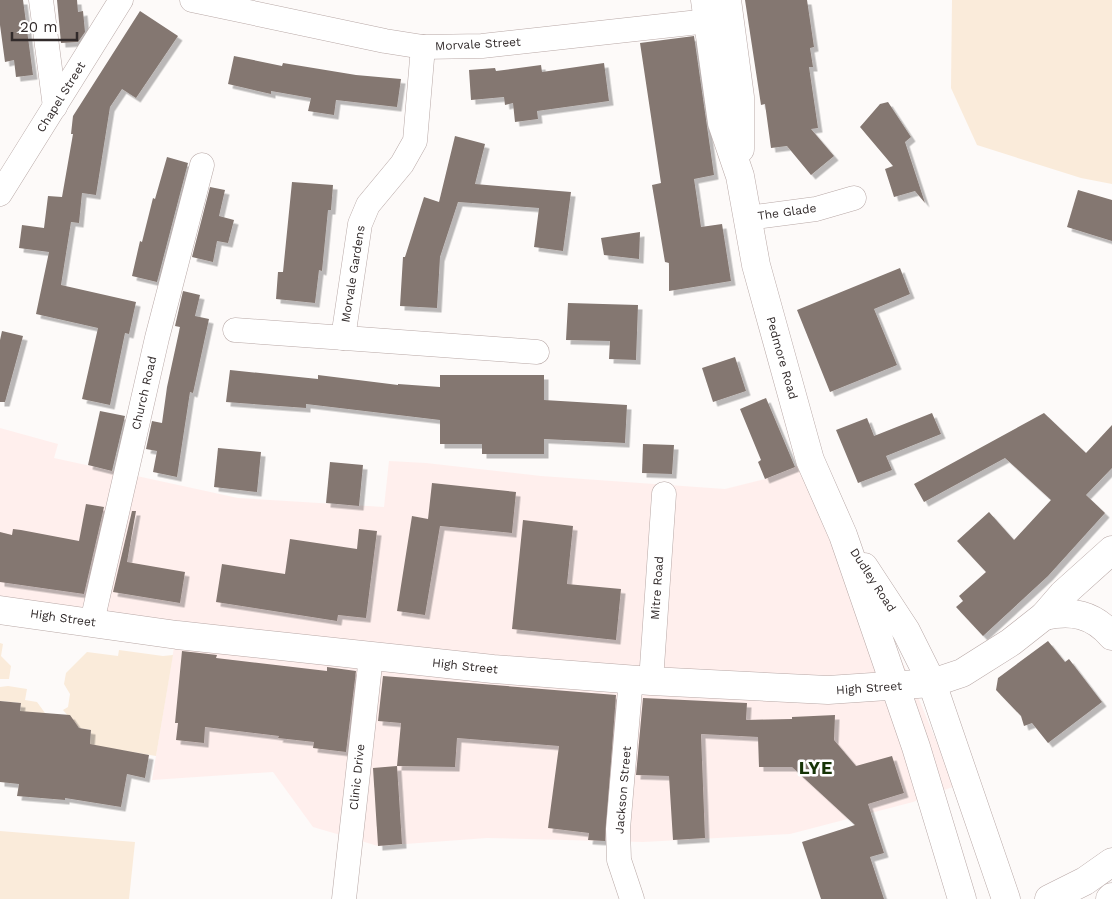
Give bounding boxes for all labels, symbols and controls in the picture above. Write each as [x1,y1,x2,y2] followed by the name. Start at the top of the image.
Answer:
[12,10,78,42] scale bar
[20,18,58,36] text: 20 m
[435,35,521,53] street label: Morvale Street
[34,59,88,135] street label: Chapel Street
[757,201,817,223] street label: The Glade
[338,224,368,324] street label: Morvale Gardens
[764,315,800,401] street label: Pedmore Road
[129,355,159,431] street label: Church Road
[847,546,899,614] street label: Dudley Road
[648,556,666,620] street label: Mitre Road
[29,606,97,630] street label: High Street
[431,656,499,676] street label: High Street
[836,679,902,697] street label: High Street
[347,743,367,811] street label: Clinic Drive
[612,746,634,834] street label: Jackson Street
[799,757,833,778] district label: LYE

